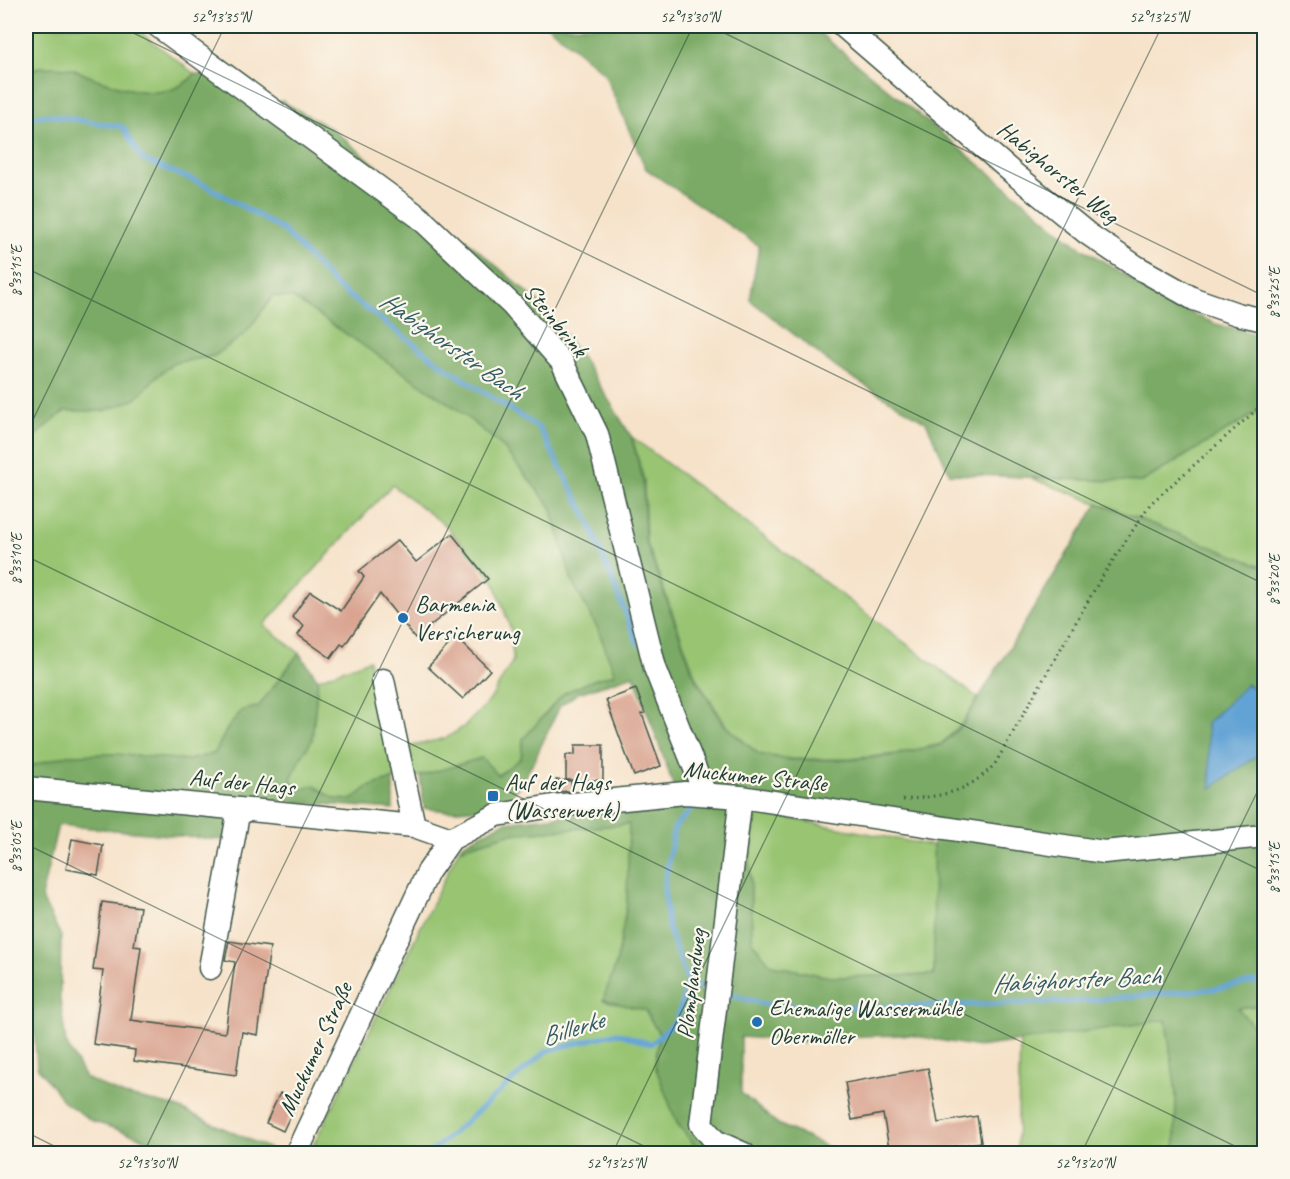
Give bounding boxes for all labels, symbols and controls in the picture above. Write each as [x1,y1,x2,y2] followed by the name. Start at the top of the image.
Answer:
[191,8,254,27] text: 52°13'35"N
[660,8,723,27] text: 52°13'30"N
[1129,8,1192,27] text: 52°13'25"N
[991,114,1127,232] street label: Habighorster Weg
[7,243,26,297] text: 8°33'15"E
[1265,265,1284,319] text: 8°33'25"E
[517,277,596,365] street label: Steinbrink
[373,284,532,408] water label: Habighorster Bach
[7,531,26,585] text: 8°33'10"E
[1265,552,1284,606] text: 8°33'20"E
[415,589,521,647] place label: Barmenia Versicherung
[396,611,410,625] marker: Barmenia Versicherung
[682,754,830,799] street label: Muckumer Straße
[188,762,298,803] street label: Auf der Hags
[505,767,620,825] place label: Auf der Hags (Wasserwerk)
[486,789,500,803] marker: Auf der Hags (Wasserwerk)
[7,819,26,873] text: 8°33'05"E
[1265,840,1284,894] text: 8°33'15"E
[669,925,713,1041] street label: Plomplandweg
[991,959,1163,1000] water label: Habighorster Bach
[271,975,360,1121] street label: Muckumer Straße
[769,993,964,1051] place label: Ehemalige Wassermühle Obermöller
[537,1002,611,1053] water label: Billerke
[750,1015,764,1029] marker: Ehemalige Wassermühle Obermöller
[117,1154,180,1173] text: 52°13'30"N
[586,1154,649,1173] text: 52°13'25"N
[1055,1154,1118,1173] text: 52°13'20"N

